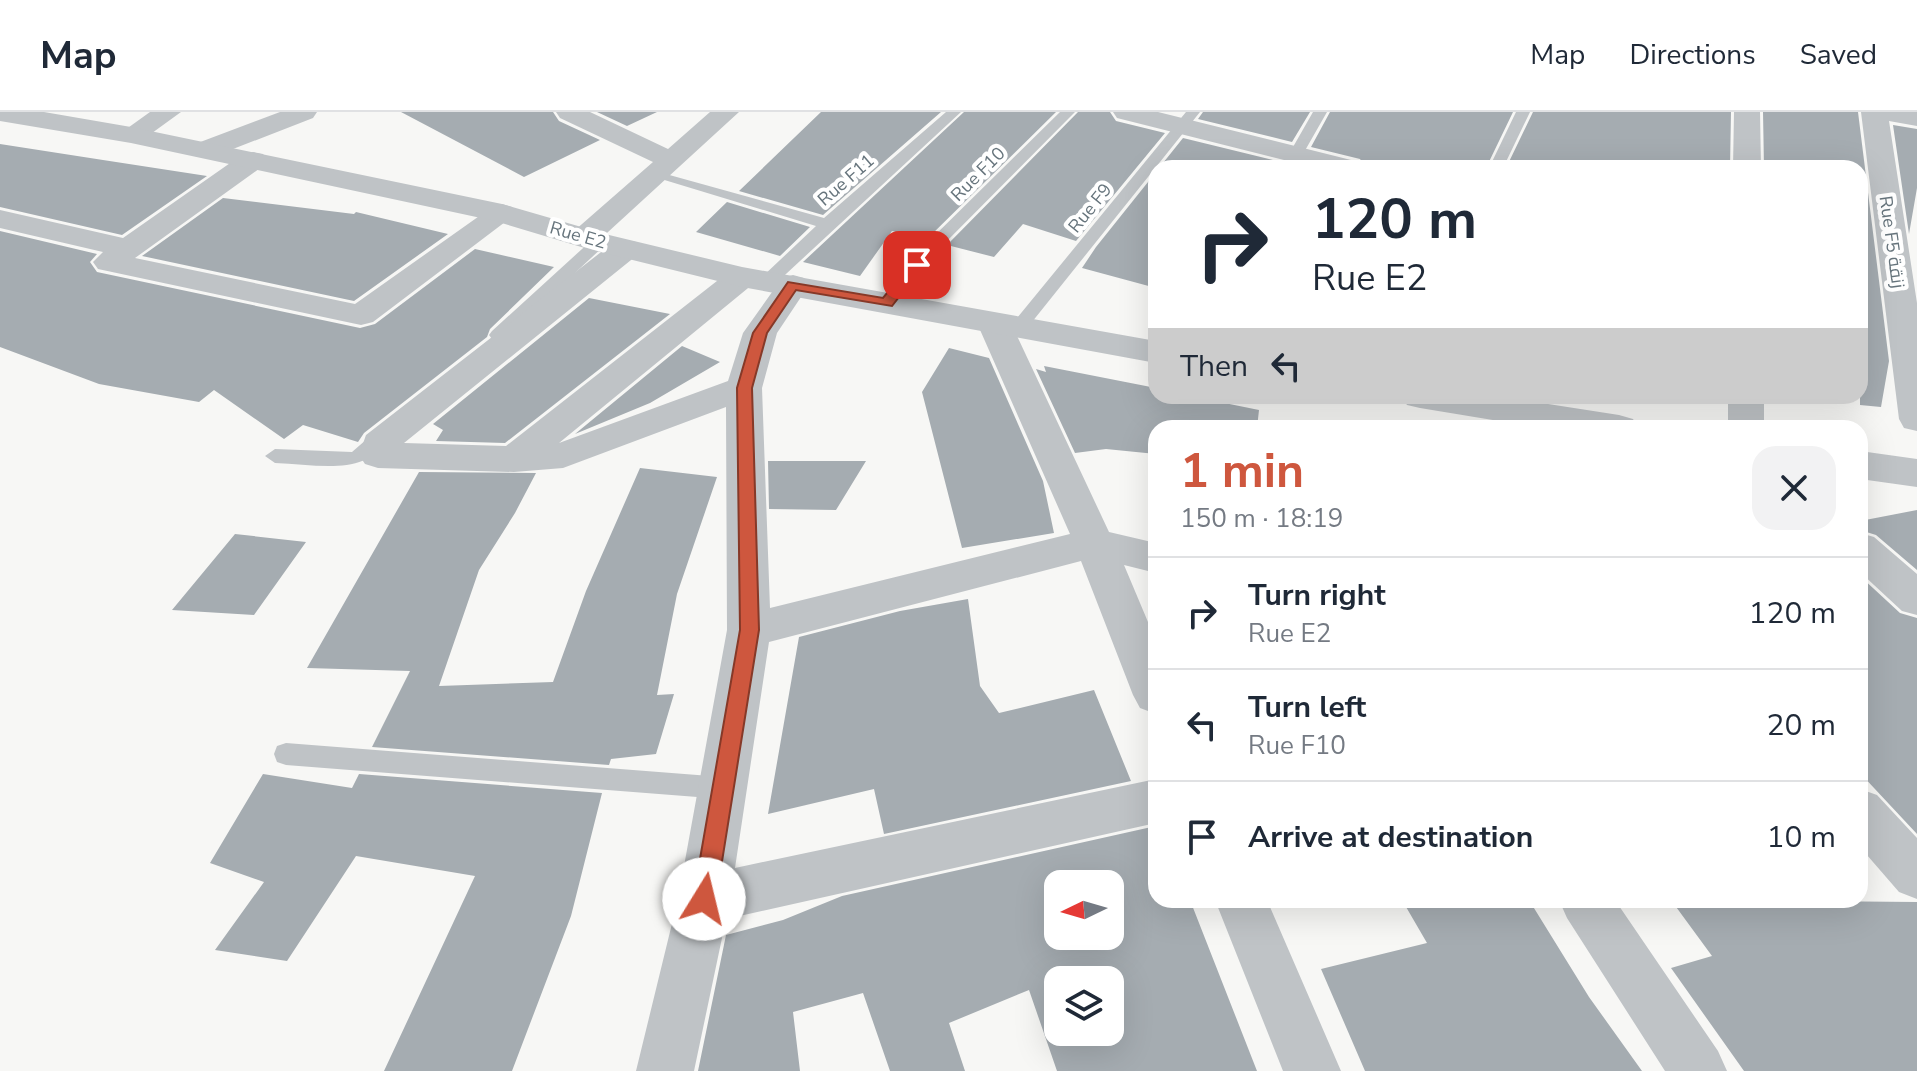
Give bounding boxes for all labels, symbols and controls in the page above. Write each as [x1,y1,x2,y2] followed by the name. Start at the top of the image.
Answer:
[40,30,117,81] text: Map
[1530,36,1585,74] text: Map
[1629,36,1756,74] text: Directions
[1800,36,1877,74] text: Saved
[946,142,1010,206] street label: Rue F10
[813,149,879,211] street label: Rue F11
[1063,178,1117,238] street label: Rue F9
[1312,181,1477,258] text: 120 m
[1180,192,1284,296] icon: right
[1874,194,1910,290] street label: Rue F5 زنقة
[547,216,609,254] street label: Rue E2
[883,231,951,299] pin
[895,243,939,287] icon: arrive
[1312,254,1427,303] text: Rue E2
[1264,344,1308,388] icon: left
[1180,346,1248,387] text: Then
[1180,438,1304,504] text: 1 min
[1752,446,1836,530] button: close
[1180,501,1343,536] text: 150 m · 18:19
[1248,575,1386,616] text: Turn right
[1180,591,1224,635] icon: right
[1749,593,1836,634] text: 120 m
[1248,616,1331,651] text: Rue E2
[1248,687,1366,728] text: Turn left
[1180,703,1224,747] icon: left
[1767,705,1836,746] text: 20 m
[1248,728,1346,763] text: Rue F10
[1180,815,1224,859] icon: arrive
[1248,817,1533,858] text: Arrive at destination
[1767,817,1836,858] text: 10 m
[662,857,746,941] position arrow
[1044,870,1124,950] north arrow
[1044,870,1124,1046] map controls
[1044,966,1124,1046] button: layers

